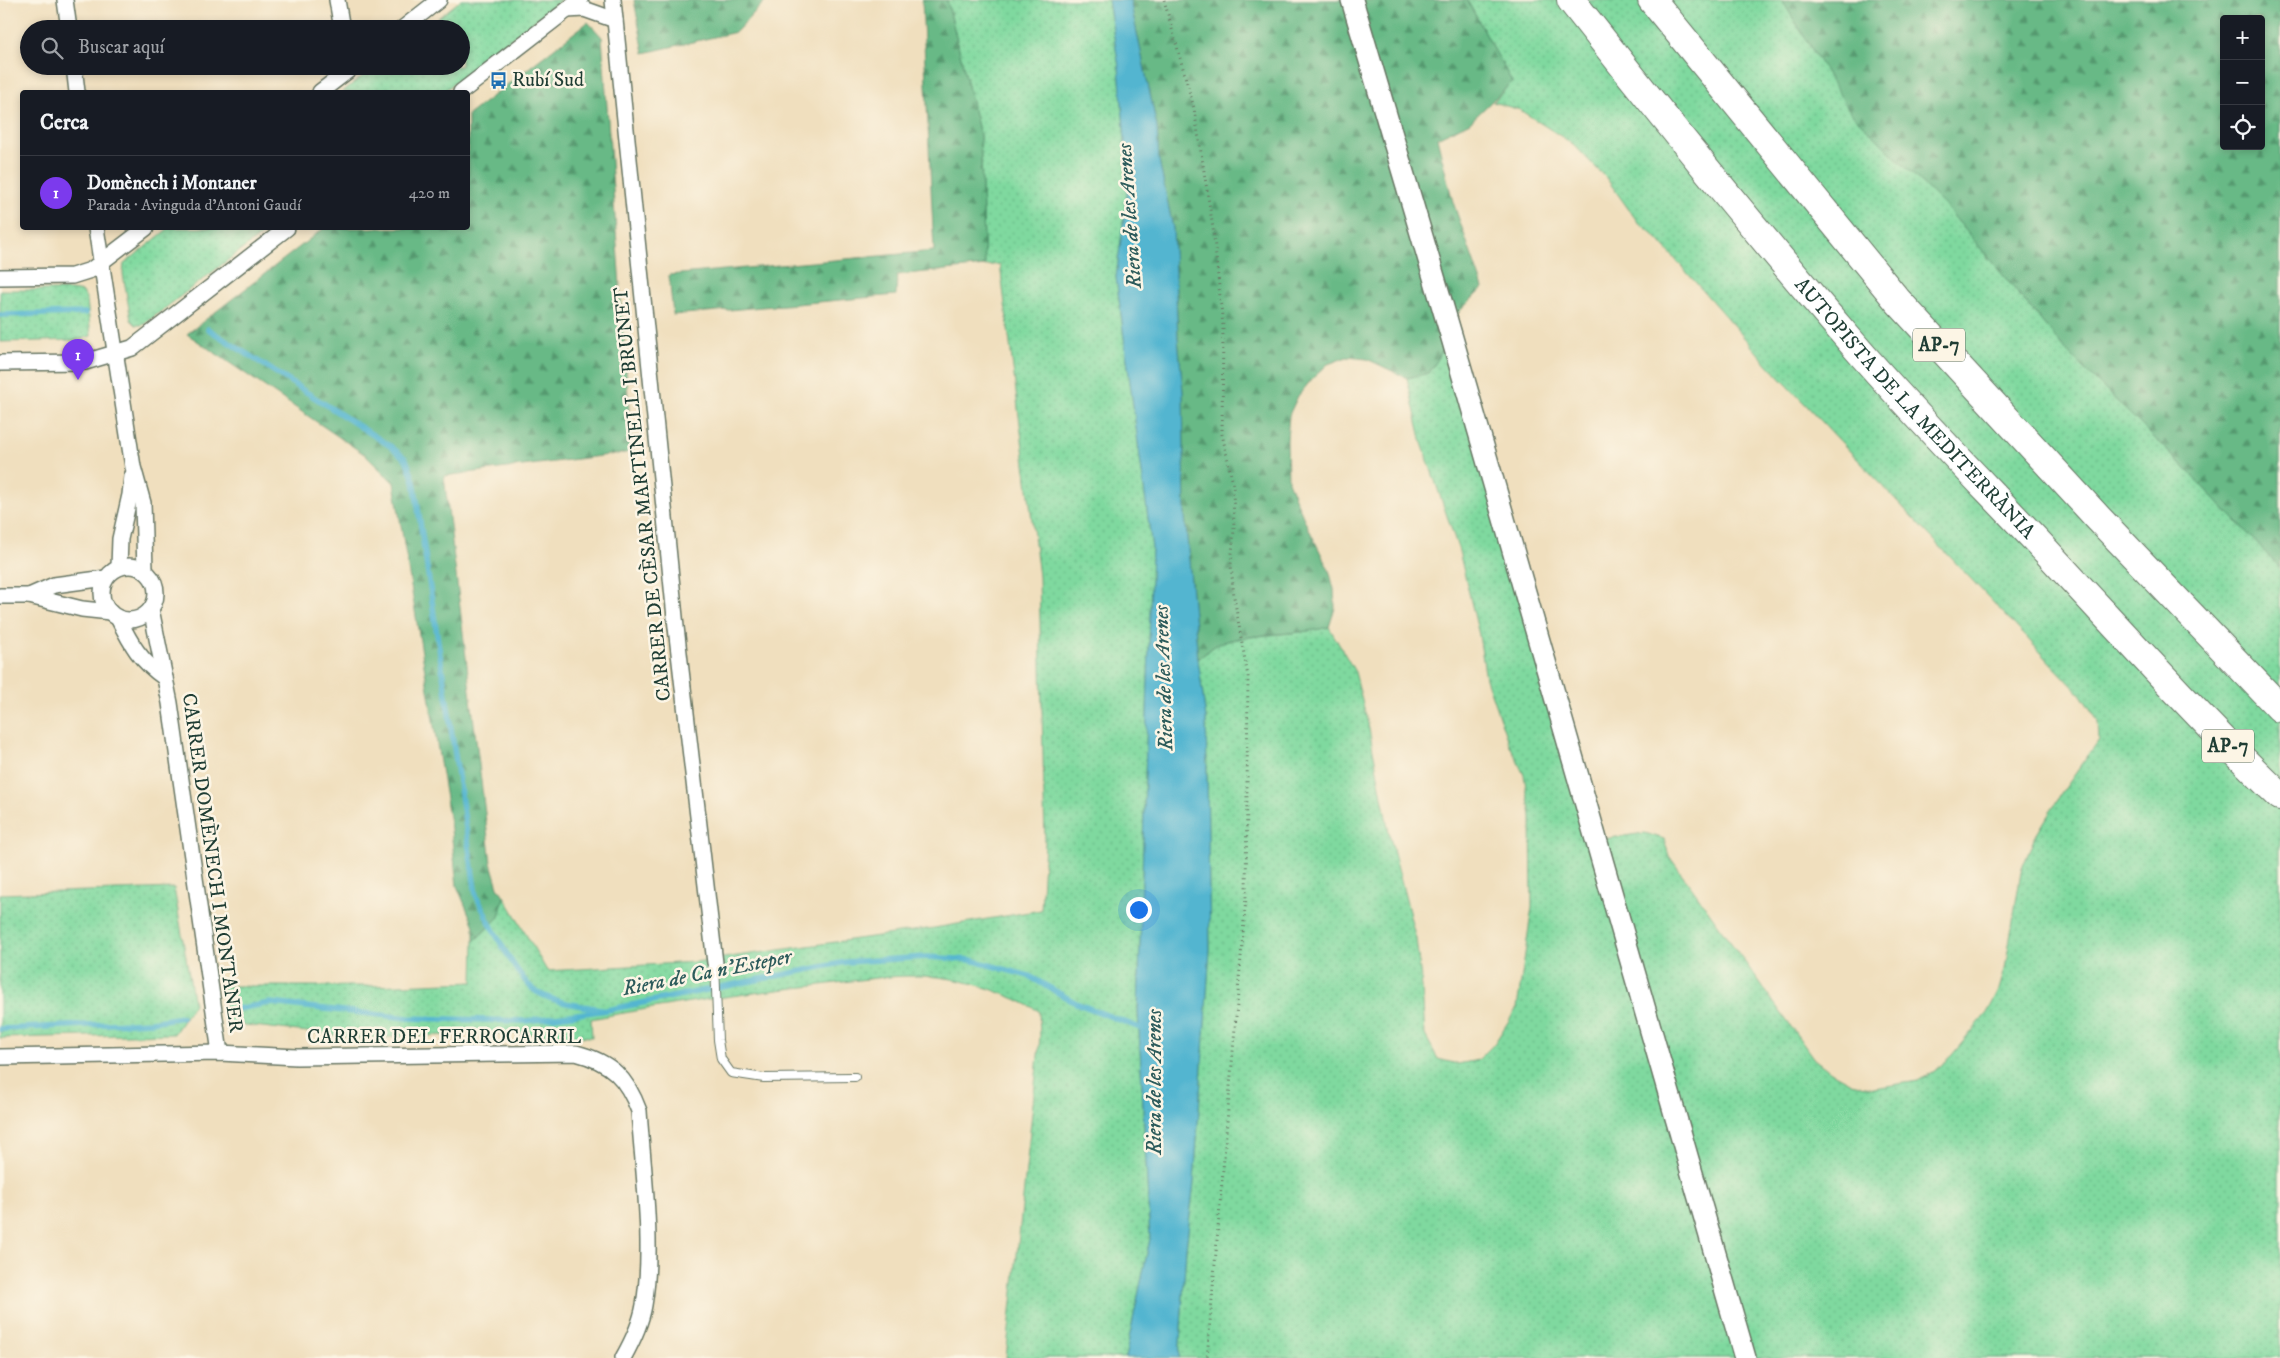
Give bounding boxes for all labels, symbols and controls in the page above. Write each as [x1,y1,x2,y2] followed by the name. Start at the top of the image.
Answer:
[2220,15,2265,150] map controls
[2220,15,2265,60] button: +
[20,20,470,75] search box
[38,34,66,62] icon: search
[78,36,164,59] text: Buscar aquí
[2220,60,2265,105] button: −
[512,68,584,93] place label: Rubí Sud
[488,70,508,90] bus stop icon: Rubí Sud
[2220,105,2265,150] button: locate
[40,110,88,136] text: Cerca
[1112,142,1148,290] water label: Riera de les Arenes
[87,172,257,195] text: Domènech i Montaner
[53,183,59,203] text: 1
[409,183,450,203] text: 420 m
[87,195,301,215] text: Parada · Avinguda d'Antoni Gaudí
[1789,272,2041,544] street label: AUTOPISTA DE LA MEDITERRÀNIA
[609,286,677,702] street label: CARRER DE CÈSAR MARTINELL I BRUNET
[1913,328,1965,362] road number: AP-7
[62,339,94,380] pin: 1
[1148,604,1180,752] water label: Riera de les Arenes
[176,691,248,1035] street label: CARRER DOMÈNECH I MONTANER
[2202,729,2254,762] road number: AP-7
[1126,897,1152,923] your location
[619,944,795,1002] water label: Riera de Ca n'Esteper
[1142,1009,1168,1156] water label: Riera de les Arenes
[307,1025,582,1050] street label: CARRER DEL FERROCARRIL

